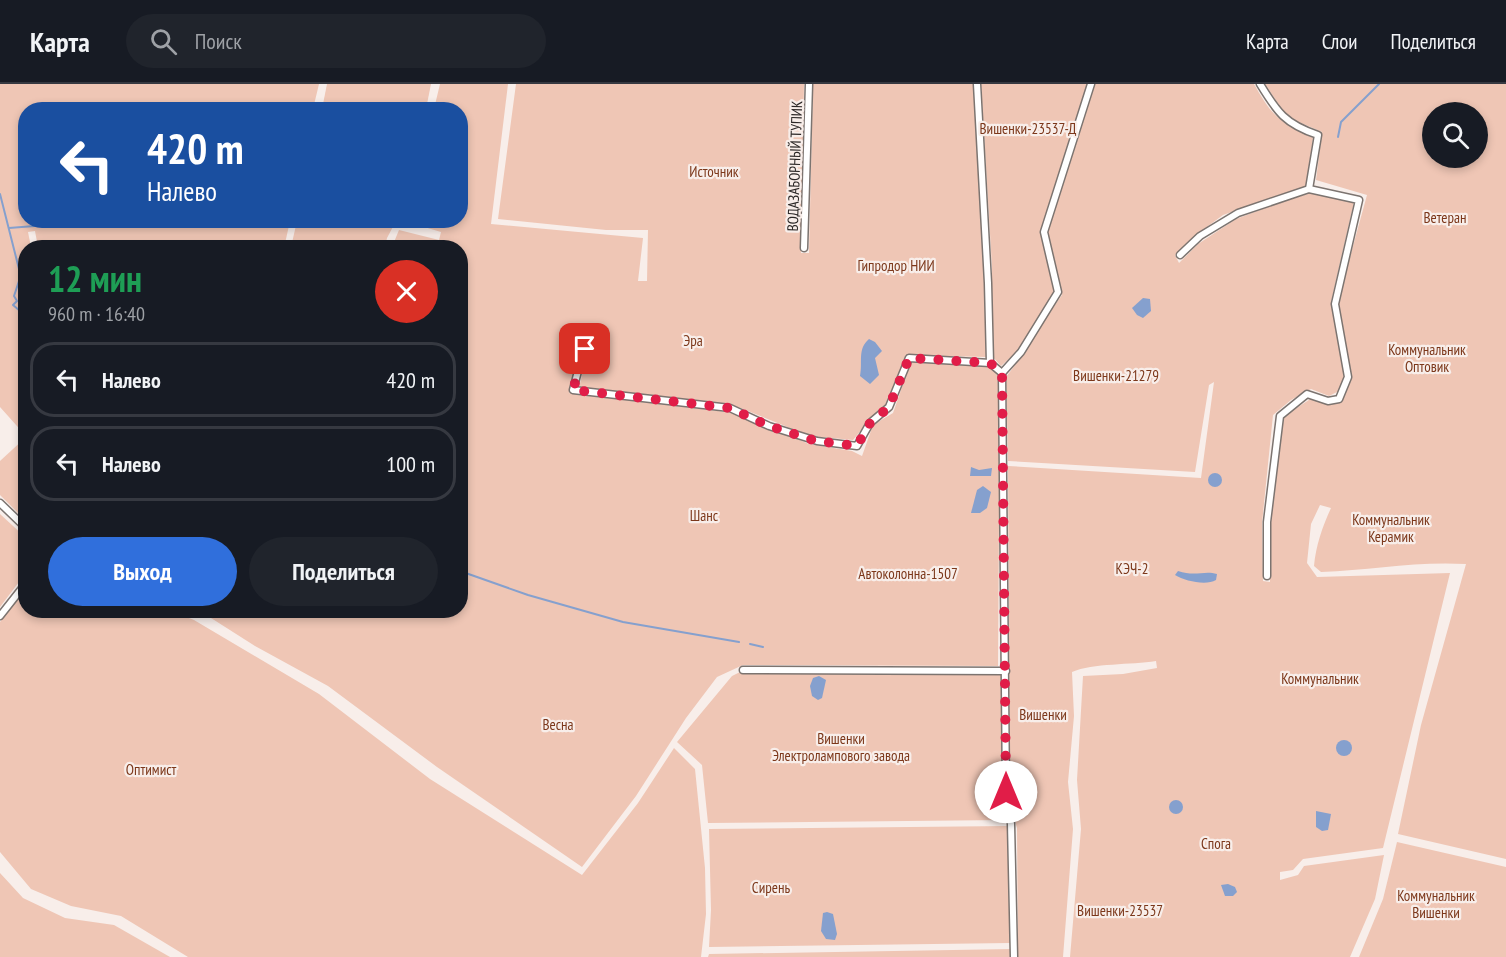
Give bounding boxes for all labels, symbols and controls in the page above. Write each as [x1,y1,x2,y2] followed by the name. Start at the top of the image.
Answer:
[126,14,546,68] search box
[30,23,90,60] text: Карта
[147,25,180,58] icon: search
[195,27,242,55] text: Поиск
[1246,28,1289,55] text: Карта
[1322,28,1357,55] text: Слои
[1390,28,1476,55] text: Поделиться
[783,100,806,232] street label: ВОДАЗАБОРНЫЙ ТУПИК
[1422,102,1488,168] map controls
[1422,102,1488,168] button: search
[980,119,1076,138] park label: Вишенки-23537-Д
[147,121,244,176] text: 420 m
[48,126,126,204] icon: left
[689,162,739,181] park label: Источник
[147,174,217,208] text: Налево
[1423,208,1467,227] park label: Ветеран
[48,255,142,302] text: 12 мин
[857,256,935,275] park label: Гипродор НИИ
[375,260,438,323] button: close
[48,301,145,327] text: 960 m · 16:40
[559,323,610,374] pin
[683,331,703,350] park label: Эра
[568,332,601,365] icon: arrive
[1388,340,1466,376] park label: Коммунальник Оптовик
[51,363,84,396] icon: left
[102,366,161,394] text: Налево
[386,366,435,394] text: 420 m
[1073,366,1159,385] park label: Вишенки-21279
[51,447,84,480] icon: left
[102,450,161,478] text: Налево
[386,450,435,478] text: 100 m
[690,506,719,525] park label: Шанс
[1352,510,1430,546] park label: Коммунальник Керамик
[48,537,237,606] button: Выход
[249,537,438,606] button: Поделиться
[1116,559,1148,578] park label: КЭЧ-2
[858,564,958,583] park label: Автоколонна-1507
[1281,669,1359,688] park label: Коммунальник
[1019,705,1067,724] park label: Вишенки
[543,715,574,734] park label: Весна
[772,729,910,765] park label: Вишенки Электролампового завода
[126,760,176,779] park label: Оптимист
[974,760,1038,824] position arrow
[1201,834,1231,853] park label: Спога
[752,878,791,897] park label: Сирень
[1397,886,1475,922] park label: Коммунальник Вишенки
[1077,901,1163,920] park label: Вишенки-23537

